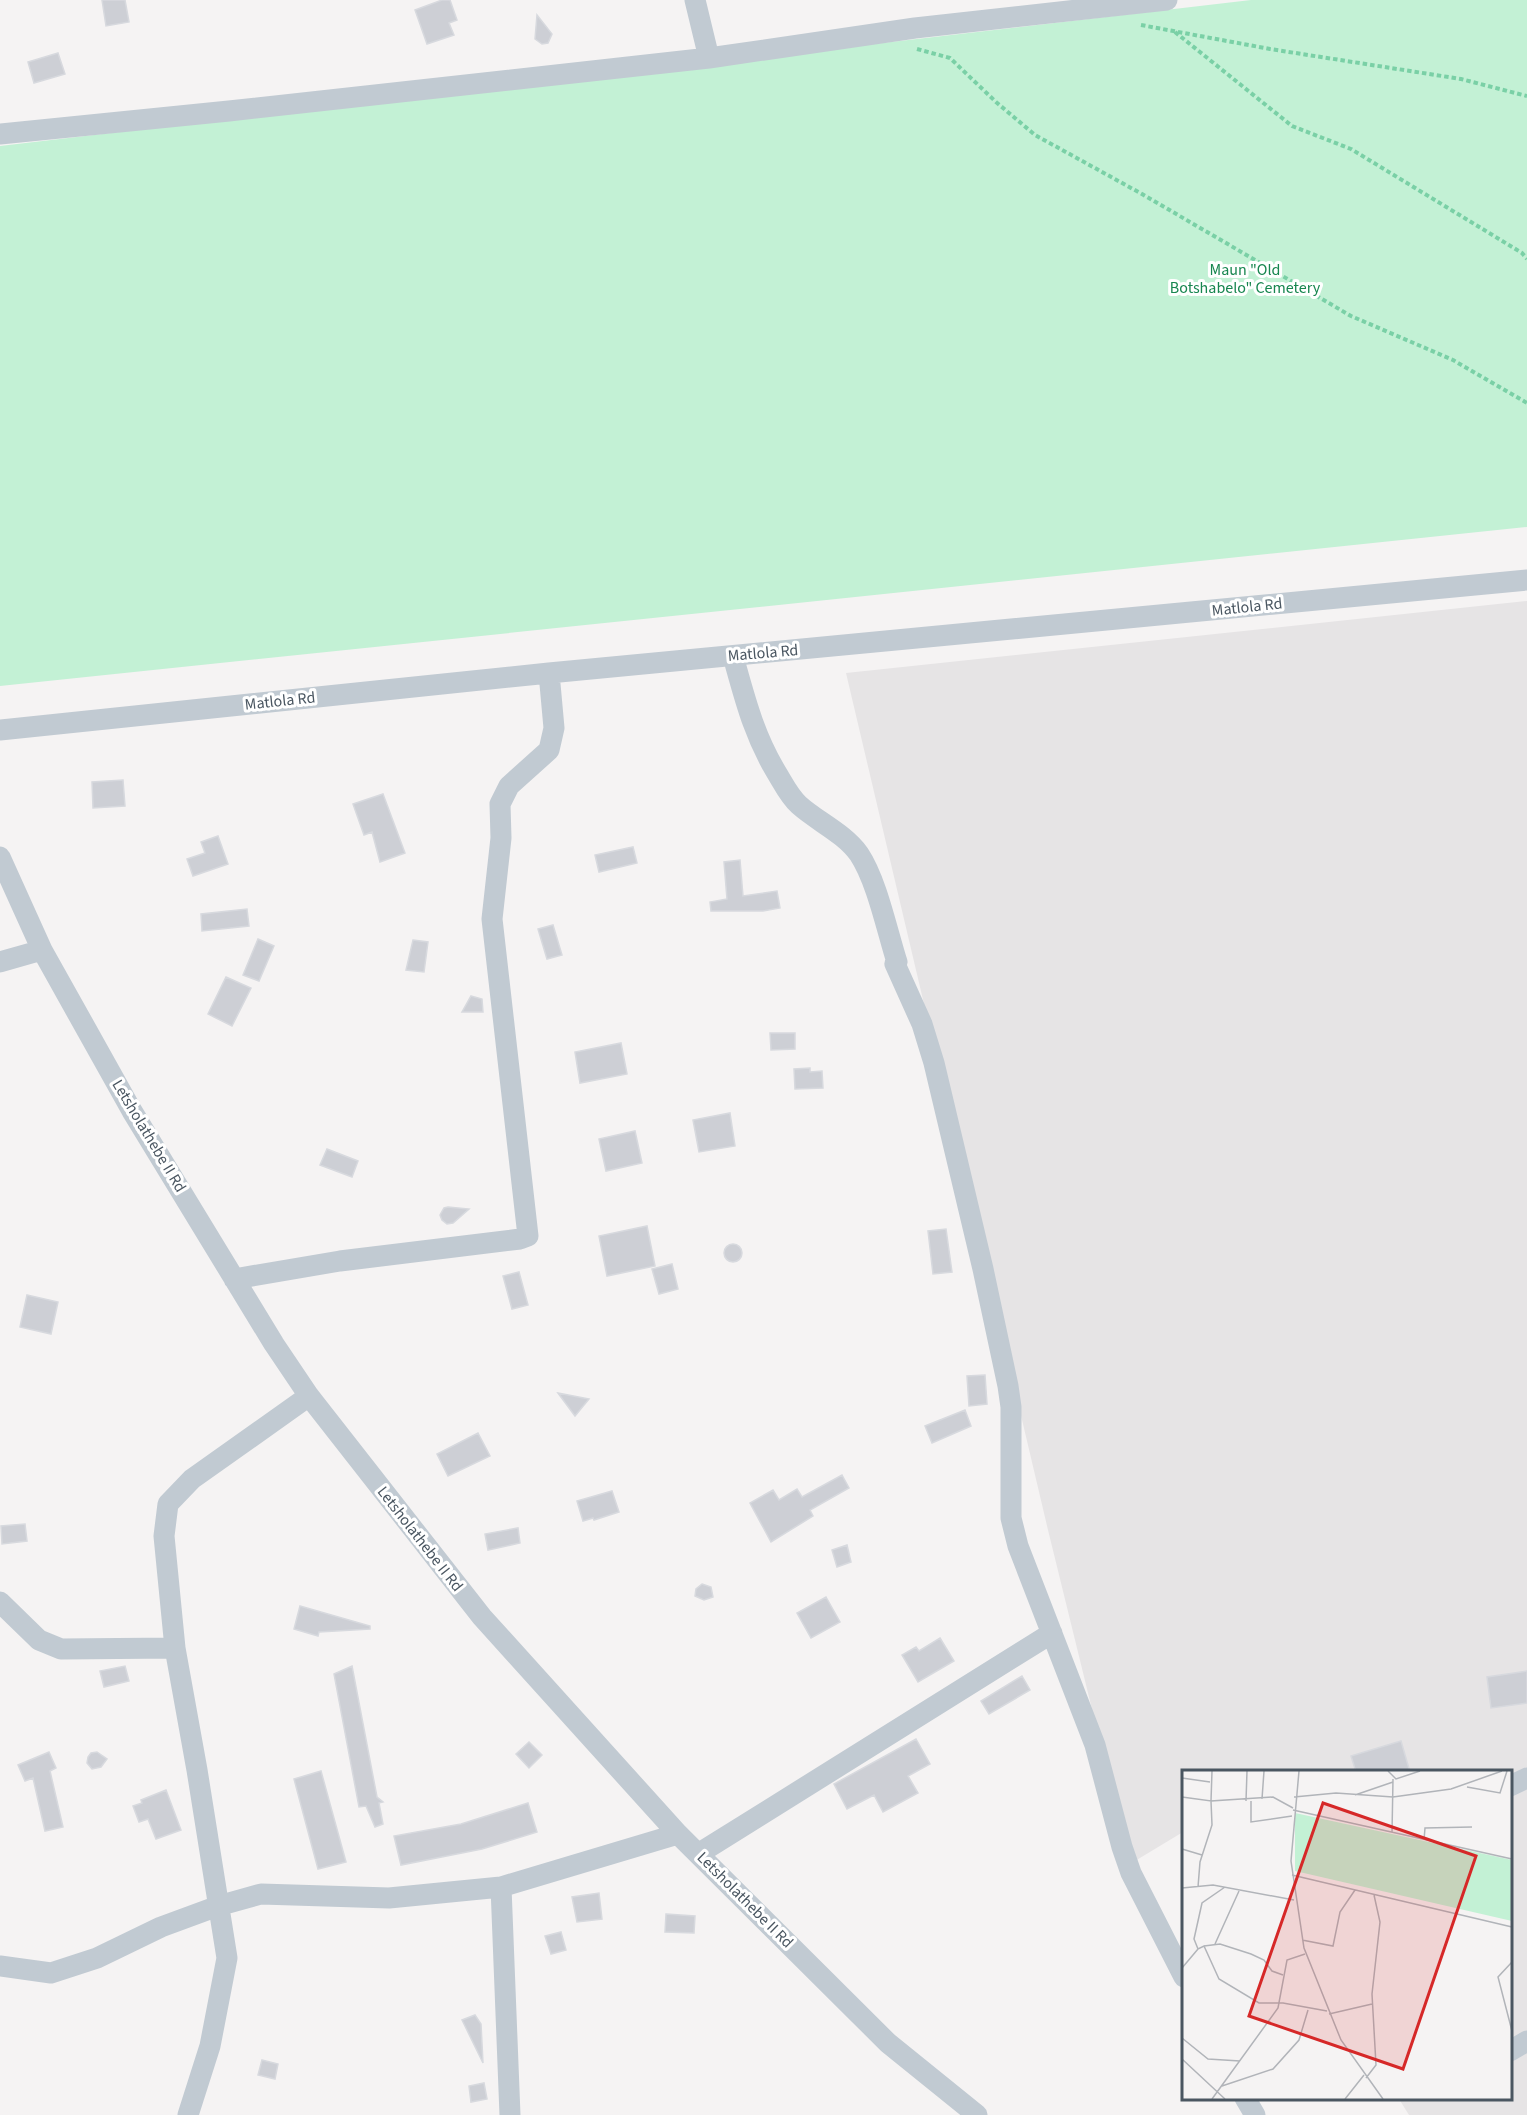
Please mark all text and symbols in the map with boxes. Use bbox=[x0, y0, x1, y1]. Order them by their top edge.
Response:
park label: Maun "Old Botshabelo" Cemetery bbox=[1170, 259, 1321, 299]
street label: Matlola Rd bbox=[1211, 592, 1283, 622]
street label: Matlola Rd bbox=[727, 639, 799, 667]
street label: Matlola Rd bbox=[244, 686, 316, 716]
street label: Letsholathebe II Rd bbox=[107, 1075, 191, 1197]
street label: Letsholathebe II Rd bbox=[372, 1482, 468, 1596]
inset map bbox=[1182, 1770, 1512, 2100]
street label: Letsholathebe II Rd bbox=[692, 1847, 798, 1953]

